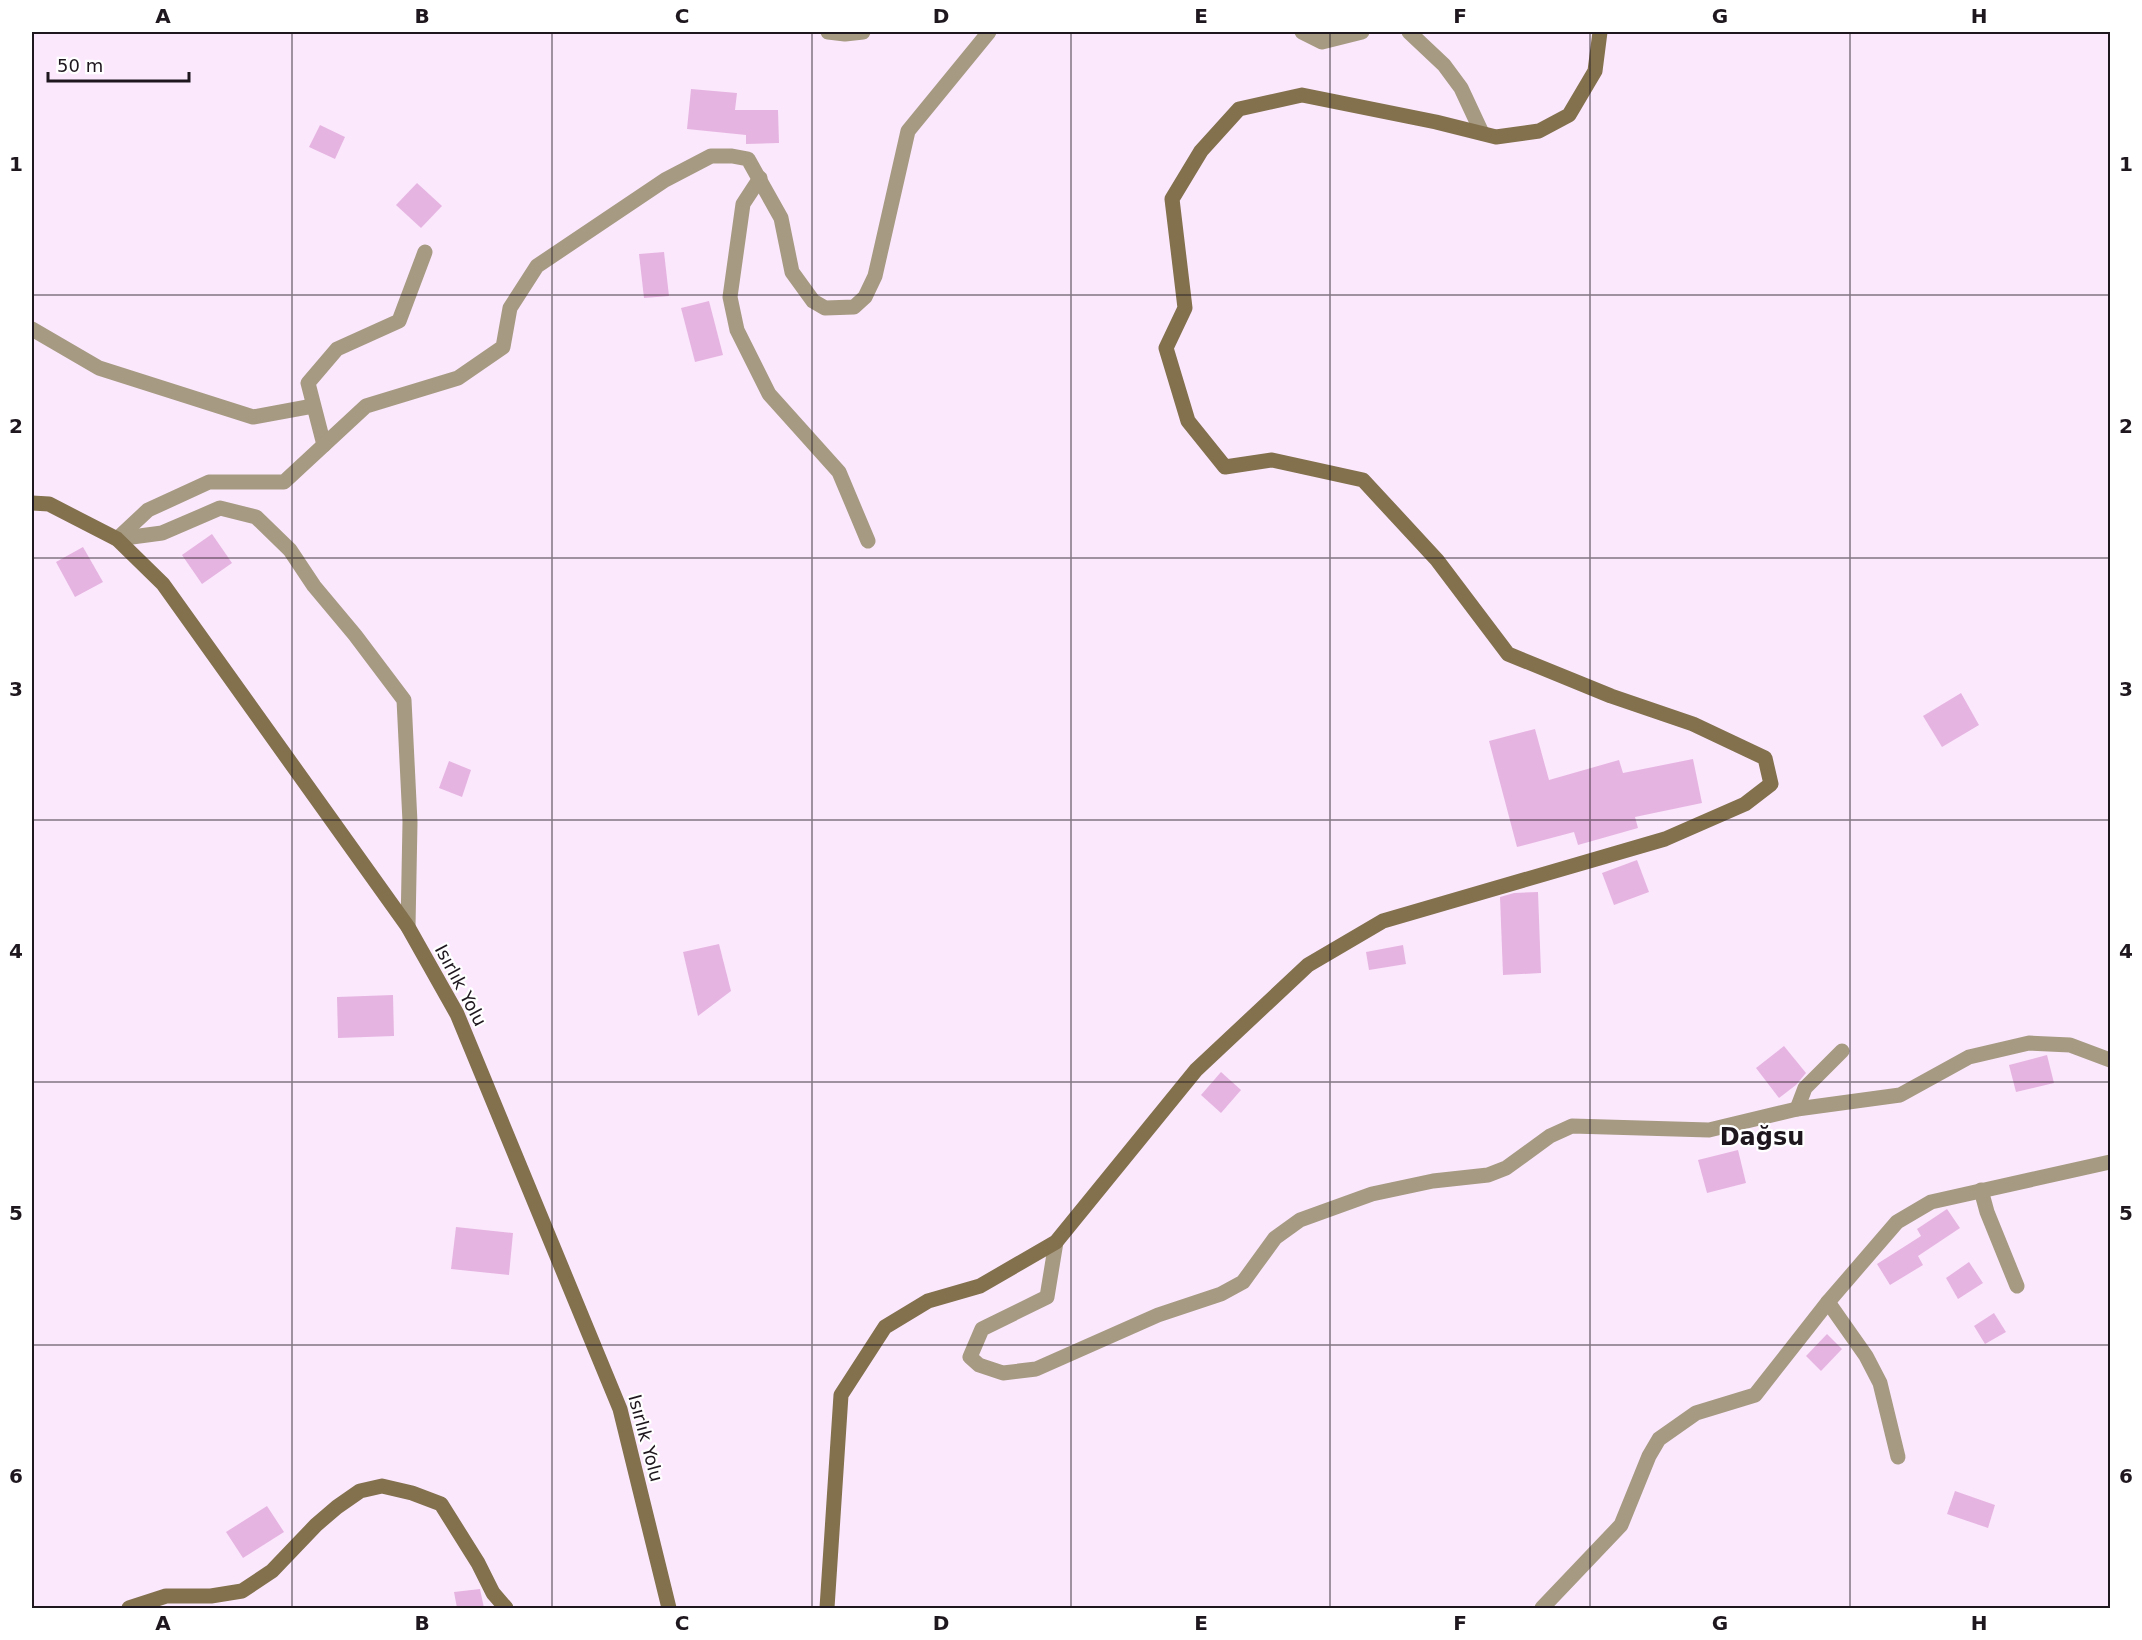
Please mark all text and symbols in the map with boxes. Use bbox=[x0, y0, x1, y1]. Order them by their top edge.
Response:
text: A bbox=[155, 4, 171, 28]
text: B bbox=[414, 4, 430, 28]
text: C bbox=[675, 4, 689, 28]
text: D bbox=[933, 4, 949, 28]
text: E bbox=[1194, 4, 1208, 28]
text: F bbox=[1453, 4, 1467, 28]
text: G bbox=[1712, 4, 1728, 28]
text: H bbox=[1971, 4, 1987, 28]
scale bar bbox=[48, 45, 189, 83]
text: 50 m bbox=[57, 55, 103, 76]
text: 1 bbox=[9, 152, 23, 176]
text: 1 bbox=[2119, 152, 2133, 176]
text: 2 bbox=[9, 414, 23, 438]
text: 2 bbox=[2119, 414, 2133, 438]
text: 3 bbox=[9, 677, 23, 701]
text: 3 bbox=[2119, 677, 2133, 701]
text: 4 bbox=[9, 939, 23, 963]
text: 4 bbox=[2119, 939, 2133, 963]
street label: Isırlık Yolu bbox=[431, 941, 491, 1029]
district label: Dağsu bbox=[1720, 1123, 1804, 1151]
text: 5 bbox=[9, 1201, 23, 1225]
text: 5 bbox=[2119, 1201, 2133, 1225]
street label: Isırlık Yolu bbox=[624, 1392, 668, 1484]
text: 6 bbox=[9, 1464, 23, 1488]
text: 6 bbox=[2119, 1464, 2133, 1488]
text: A bbox=[155, 1611, 171, 1635]
text: B bbox=[414, 1611, 430, 1635]
text: C bbox=[675, 1611, 689, 1635]
text: D bbox=[933, 1611, 949, 1635]
text: E bbox=[1194, 1611, 1208, 1635]
text: F bbox=[1453, 1611, 1467, 1635]
text: G bbox=[1712, 1611, 1728, 1635]
text: H bbox=[1971, 1611, 1987, 1635]

